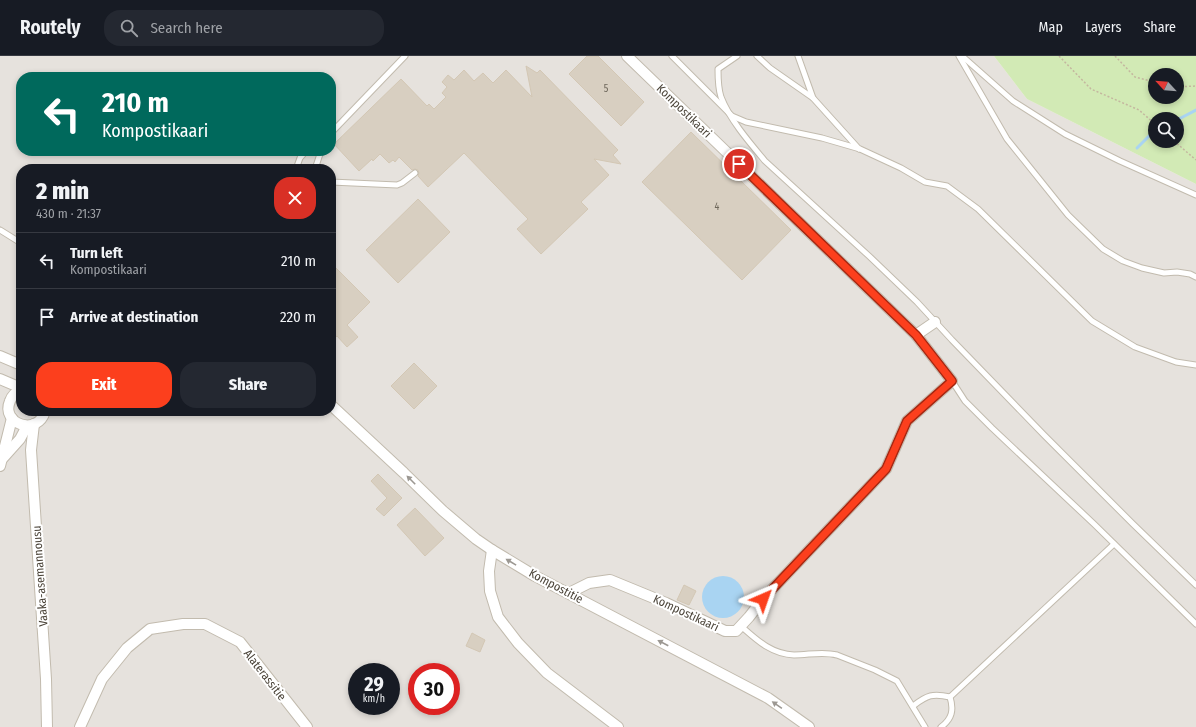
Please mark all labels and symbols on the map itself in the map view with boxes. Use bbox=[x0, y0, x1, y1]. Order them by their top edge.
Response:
north arrow bbox=[1148, 68, 1184, 104]
street label: Kompostikaari bbox=[654, 81, 714, 141]
house number: 5 bbox=[604, 83, 609, 95]
pin bbox=[722, 147, 756, 181]
house number: 4 bbox=[715, 201, 720, 213]
one-way arrow bbox=[406, 475, 416, 485]
street label: Vaaka-asemannousu bbox=[29, 525, 51, 627]
one-way arrow bbox=[506, 558, 516, 566]
street label: Kompostitie bbox=[527, 566, 586, 606]
position arrow bbox=[742, 578, 784, 620]
street label: Kompostikaari bbox=[651, 592, 721, 634]
one-way arrow bbox=[657, 640, 669, 646]
street label: Alaterassitie bbox=[241, 647, 289, 703]
speed limit sign: 30 bbox=[408, 663, 460, 715]
one-way arrow bbox=[772, 701, 783, 709]

